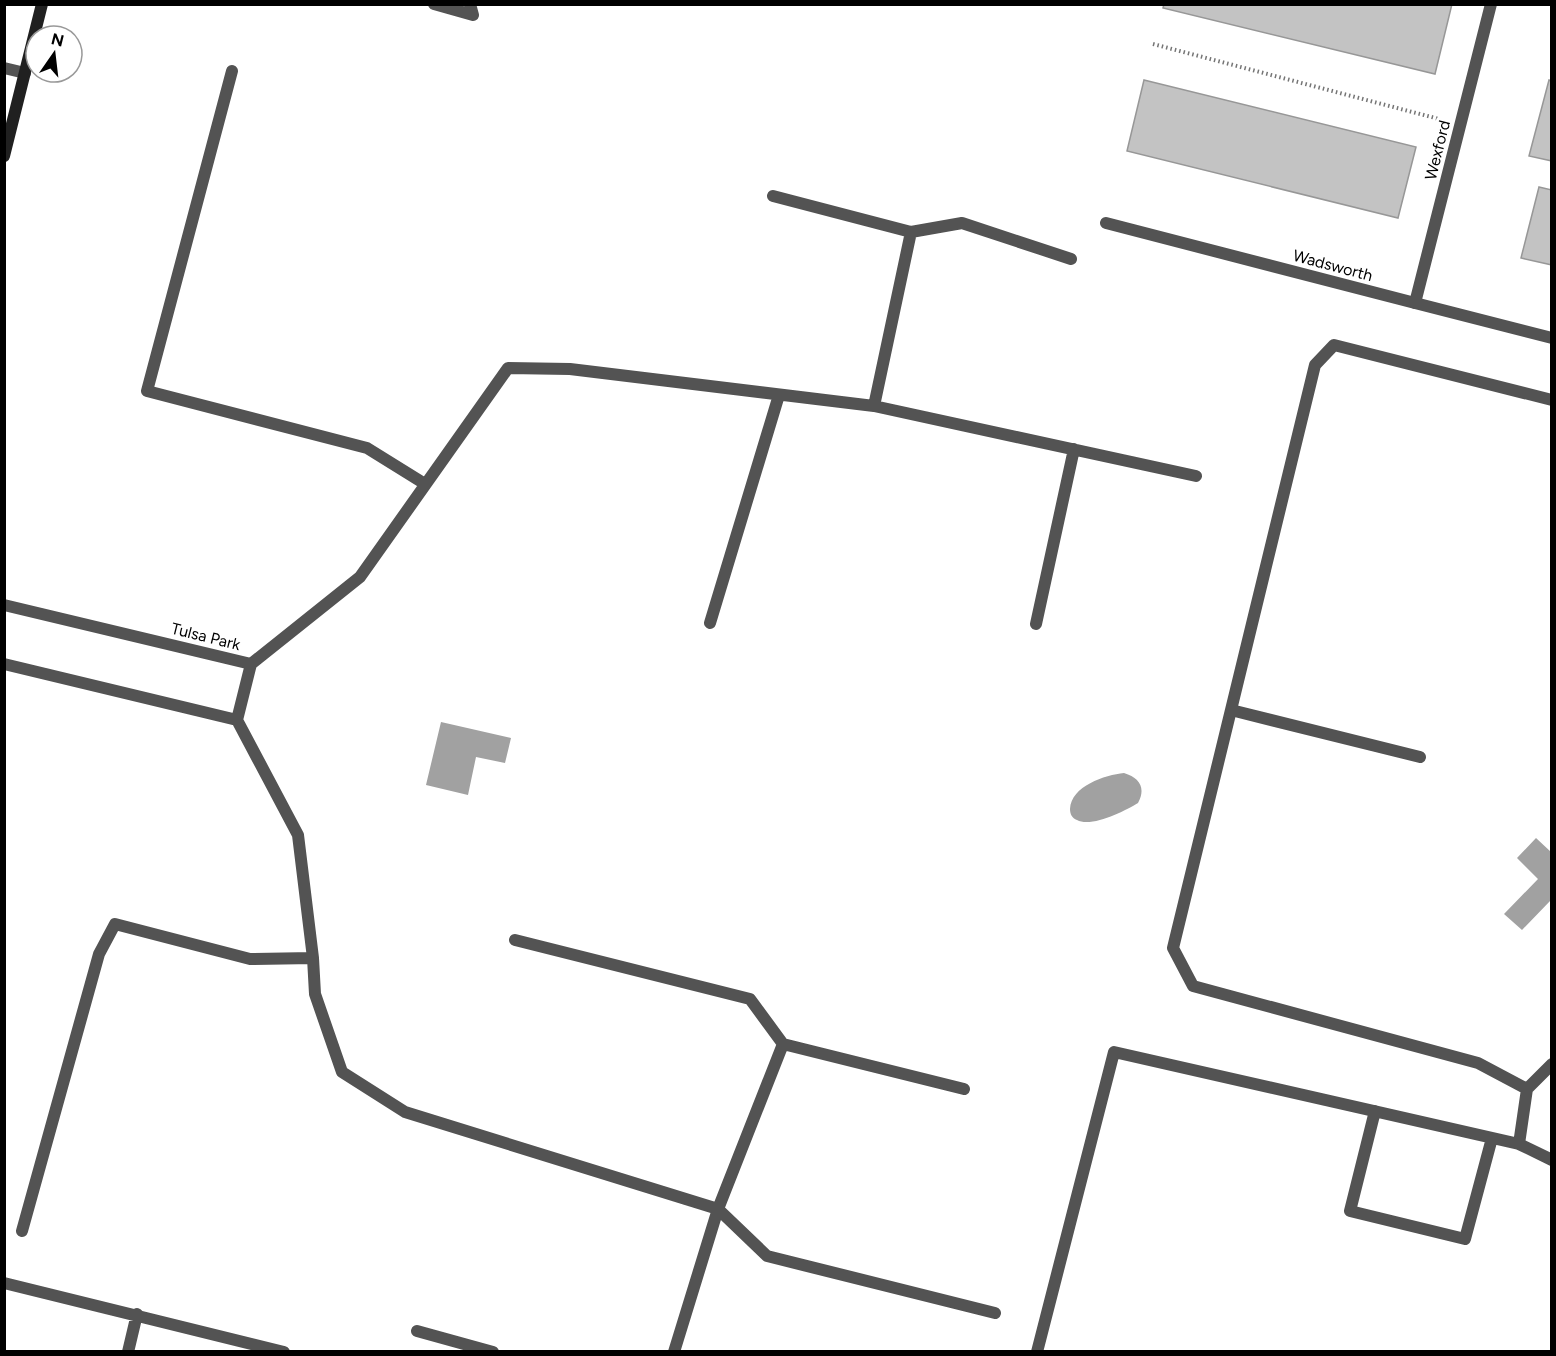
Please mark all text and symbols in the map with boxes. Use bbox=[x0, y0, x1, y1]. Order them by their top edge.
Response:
north arrow bbox=[24, 24, 84, 84]
text: N bbox=[49, 29, 66, 51]
street label: Wexford bbox=[1421, 118, 1454, 182]
street label: Wadsworth bbox=[1291, 246, 1375, 285]
street label: Tulsa Park bbox=[169, 619, 243, 654]

